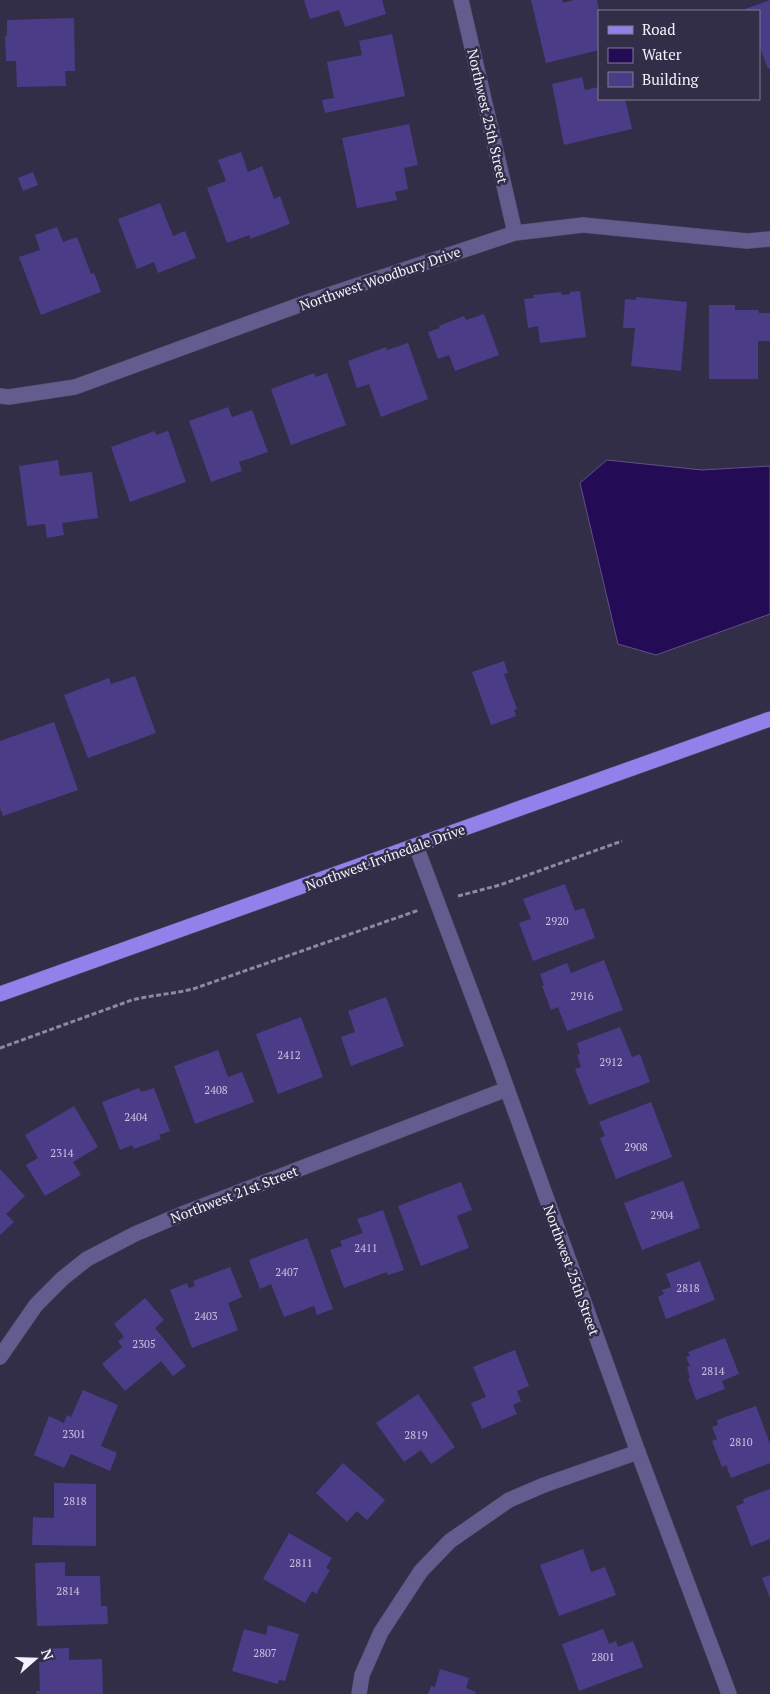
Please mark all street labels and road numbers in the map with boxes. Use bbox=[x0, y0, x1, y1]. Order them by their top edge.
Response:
street label: Northwest 25th Street bbox=[463, 47, 513, 186]
street label: Northwest Woodbury Drive bbox=[297, 241, 463, 315]
street label: Northwest Irvinedale Drive bbox=[303, 819, 467, 895]
street label: Northwest 21st Street bbox=[167, 1161, 301, 1227]
street label: Northwest 25th Street bbox=[540, 1202, 605, 1339]

